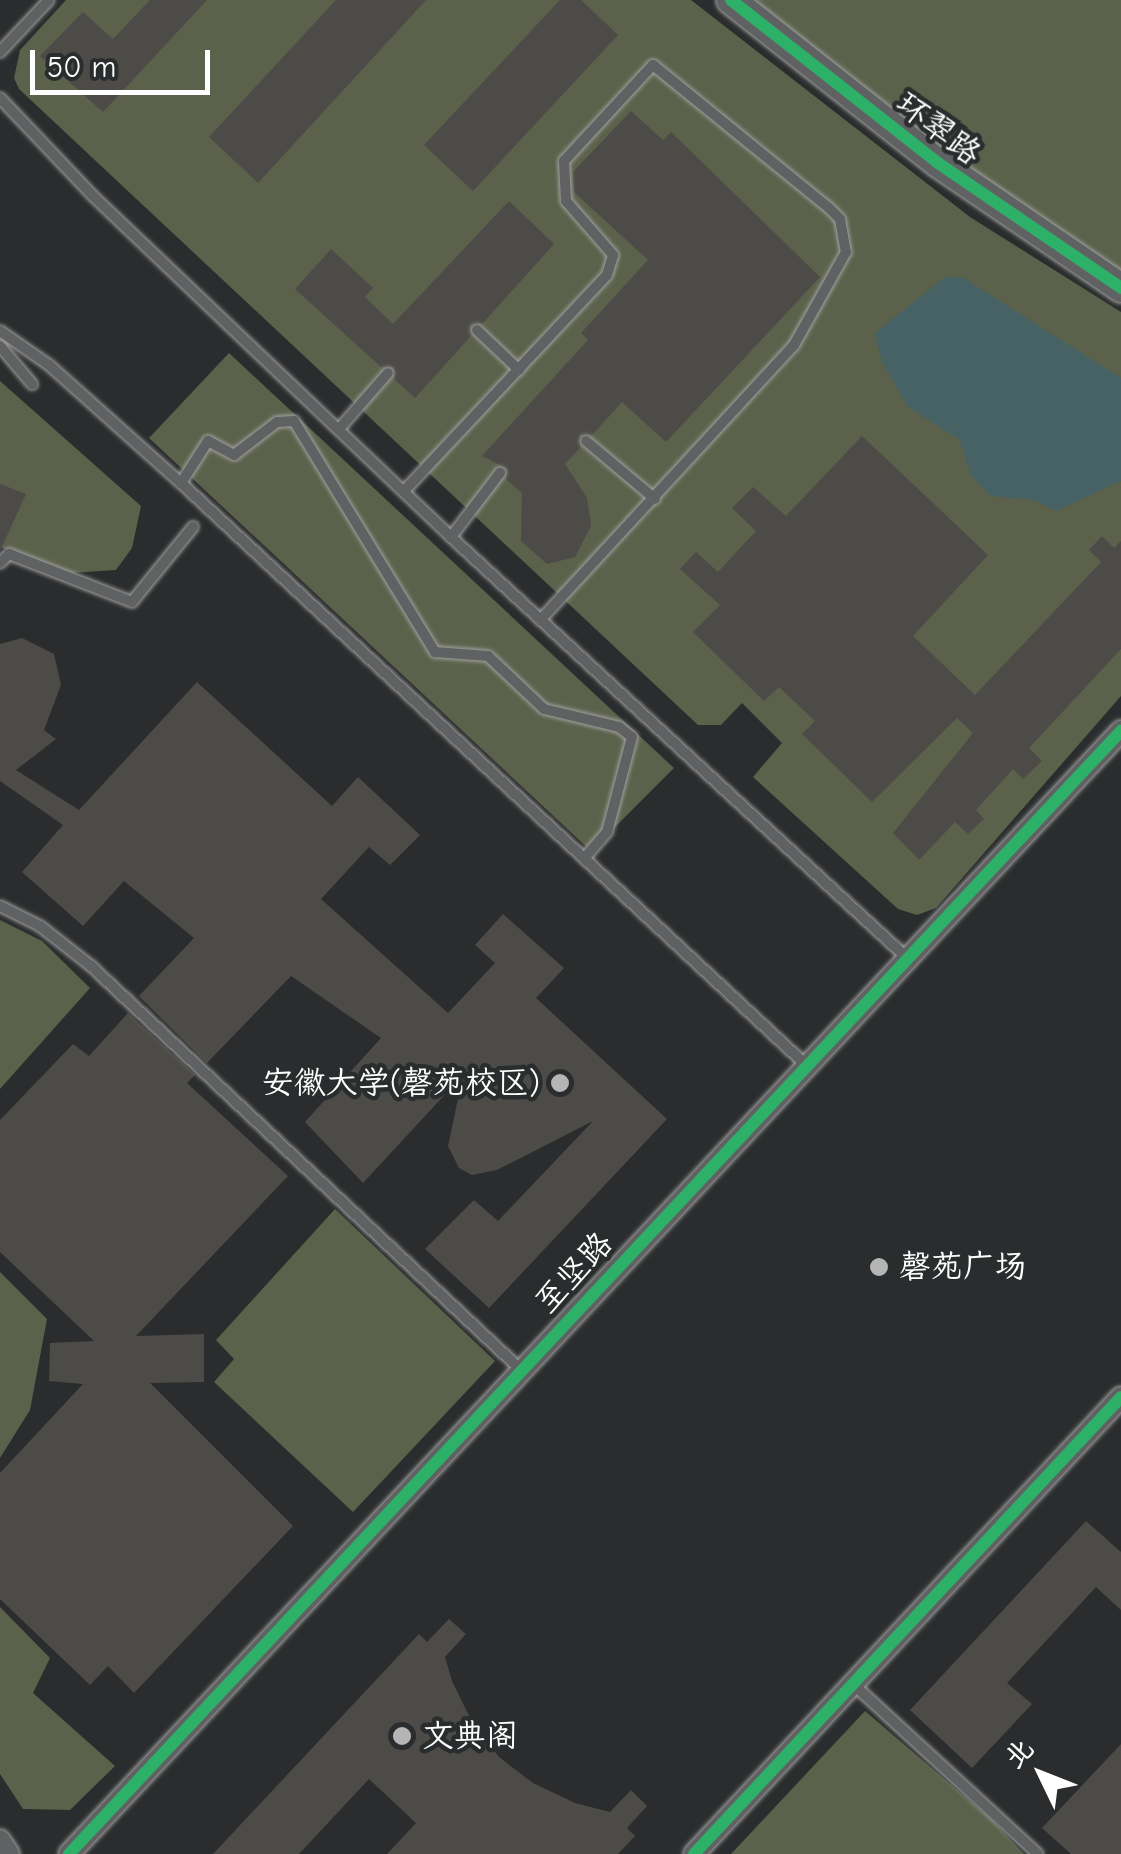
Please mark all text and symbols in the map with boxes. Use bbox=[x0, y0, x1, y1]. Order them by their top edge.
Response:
scale bar bbox=[35, 30, 215, 92]
text: 50 m bbox=[47, 50, 116, 85]
street label: 环翠路 bbox=[888, 85, 988, 173]
place label: 安徽大学(磬苑校区) bbox=[262, 1064, 540, 1102]
marker: 安徽大学(磬苑校区) bbox=[549, 1072, 571, 1094]
street label: 至坚路 bbox=[527, 1225, 621, 1321]
place label: 磬苑广场 bbox=[899, 1248, 1027, 1286]
marker: 磬苑广场 bbox=[868, 1256, 890, 1278]
place label: 文典阁 bbox=[422, 1717, 518, 1755]
north arrow bbox=[991, 1724, 1091, 1824]
marker: 文典阁 bbox=[391, 1725, 413, 1747]
text: 北 bbox=[998, 1732, 1040, 1775]

